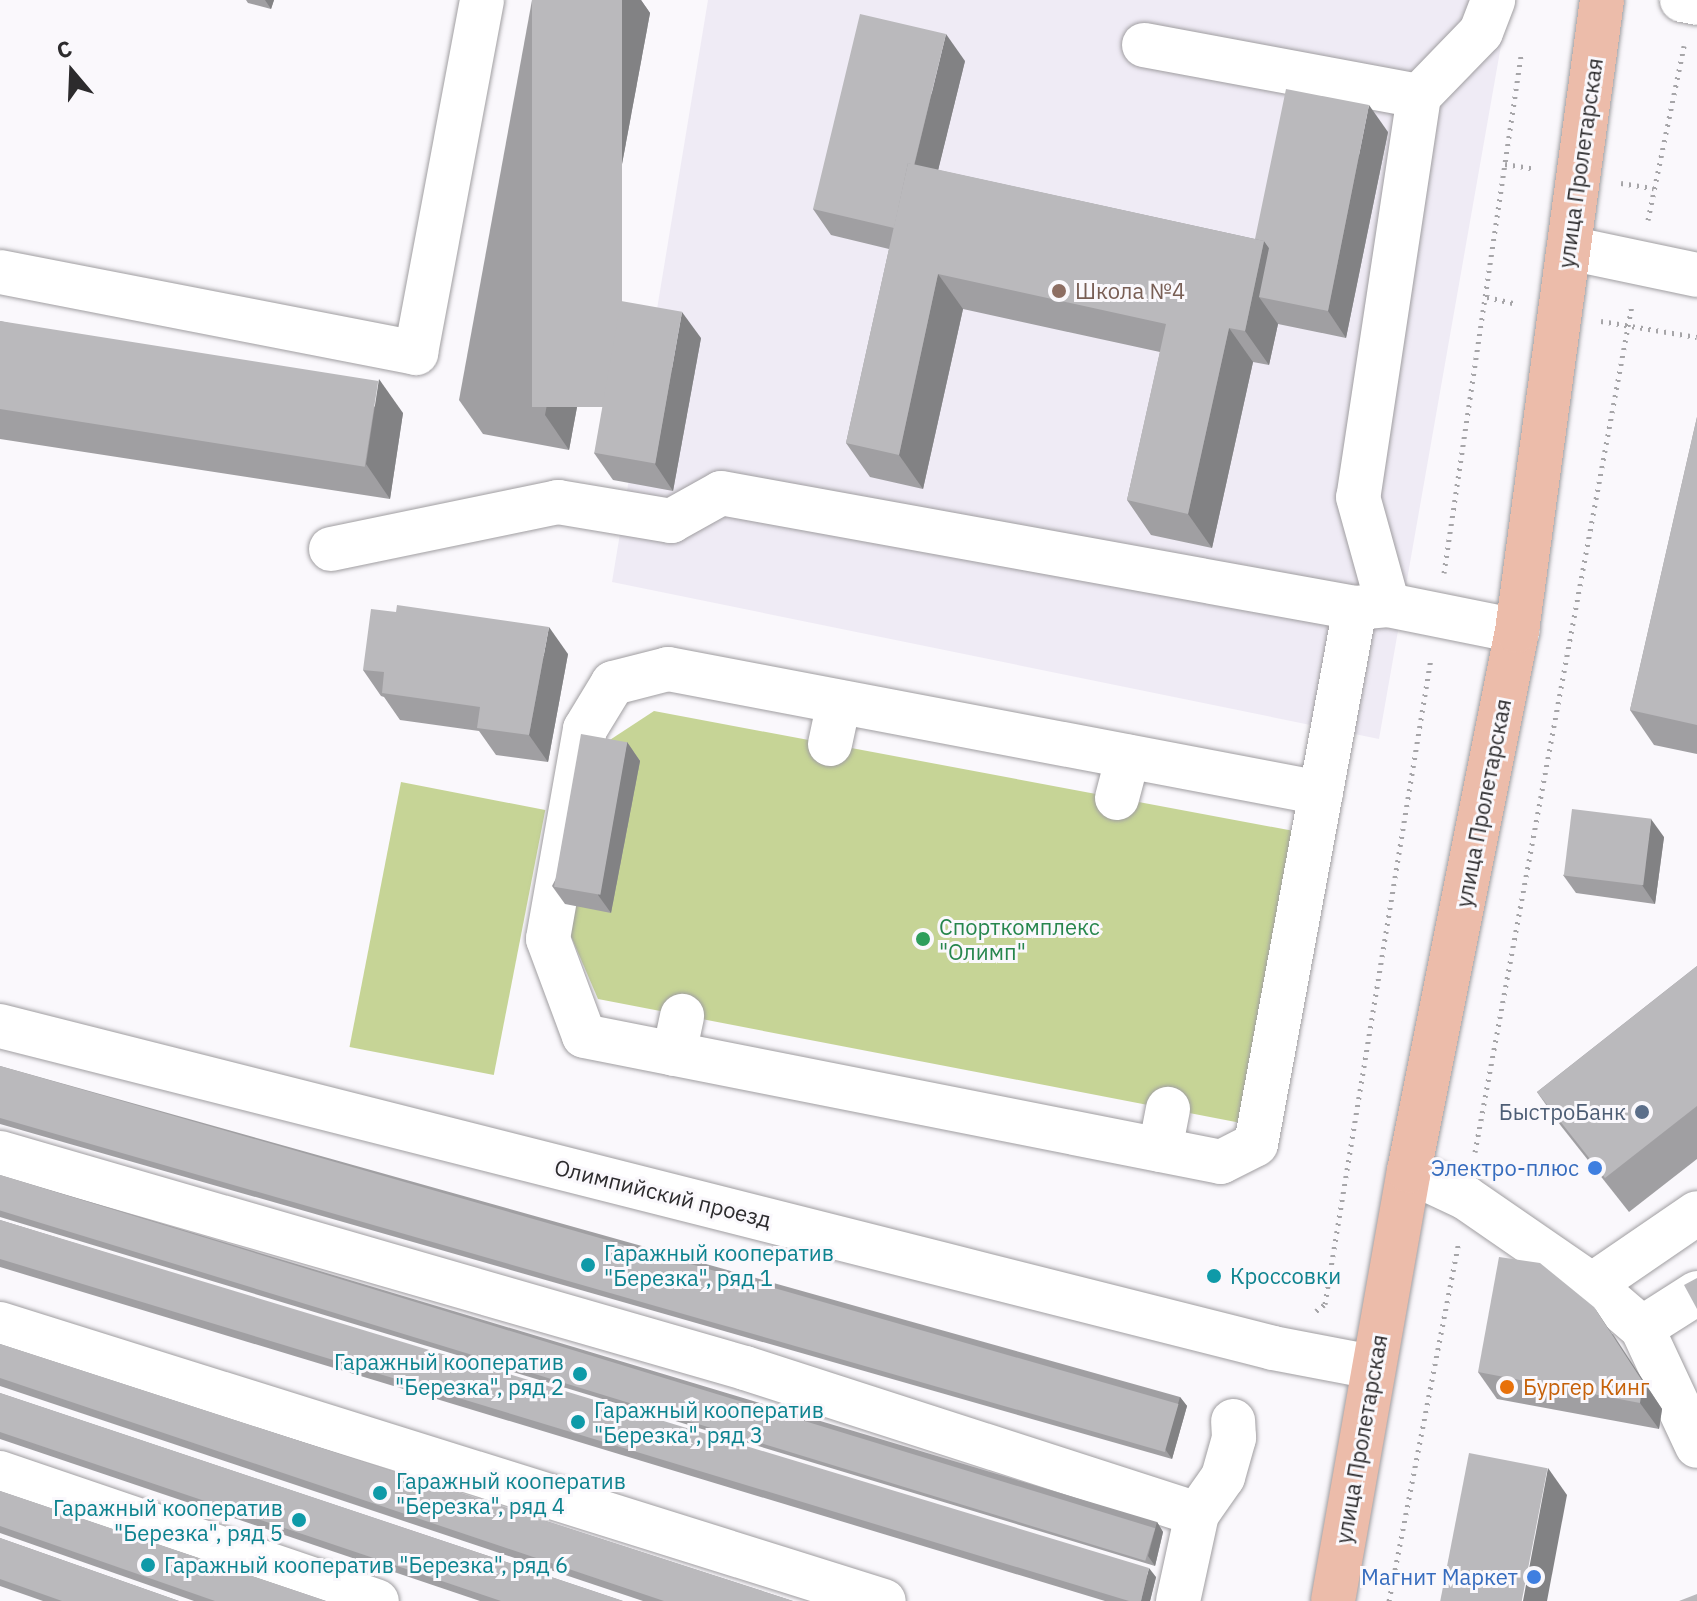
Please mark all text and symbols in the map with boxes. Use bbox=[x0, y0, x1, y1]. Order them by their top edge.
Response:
north arrow bbox=[32, 32, 112, 112]
text: С bbox=[53, 33, 76, 65]
street label: улица Пролетарская bbox=[1552, 56, 1608, 270]
place label: Школа №4 bbox=[1075, 278, 1185, 304]
marker: Школа №4 bbox=[1050, 282, 1068, 300]
street label: улица Пролетарская bbox=[1450, 697, 1516, 909]
place label: Спорткомплекс "Олимп" bbox=[939, 913, 1100, 964]
marker: Спорткомплекс "Олимп" bbox=[914, 930, 932, 948]
place label: БыстроБанк bbox=[1499, 1099, 1626, 1125]
marker: БыстроБанк bbox=[1633, 1103, 1651, 1121]
street label: Олимпийский проезд bbox=[552, 1153, 774, 1233]
place label: Электро-плюс bbox=[1431, 1155, 1579, 1181]
marker: Электро-плюс bbox=[1586, 1159, 1604, 1177]
place label: Гаражный кооператив "Березка", ряд 1 bbox=[604, 1239, 834, 1290]
marker: Гаражный кооператив "Березка", ряд 1 bbox=[579, 1256, 597, 1274]
place label: Кроссовки bbox=[1230, 1263, 1341, 1289]
marker: Кроссовки bbox=[1205, 1267, 1223, 1285]
street label: улица Пролетарская bbox=[1330, 1332, 1392, 1546]
place label: Гаражный кооператив "Березка", ряд 2 bbox=[334, 1348, 564, 1400]
marker: Гаражный кооператив "Березка", ряд 2 bbox=[571, 1365, 589, 1383]
place label: Бургер Кинг bbox=[1523, 1374, 1649, 1400]
marker: Бургер Кинг bbox=[1498, 1378, 1516, 1396]
place label: Гаражный кооператив "Березка", ряд 3 bbox=[594, 1396, 824, 1448]
marker: Гаражный кооператив "Березка", ряд 3 bbox=[569, 1413, 587, 1431]
place label: Гаражный кооператив "Березка", ряд 4 bbox=[396, 1467, 626, 1518]
marker: Гаражный кооператив "Березка", ряд 4 bbox=[371, 1484, 389, 1502]
place label: Гаражный кооператив "Березка", ряд 5 bbox=[53, 1494, 283, 1546]
marker: Гаражный кооператив "Березка", ряд 5 bbox=[290, 1511, 308, 1529]
place label: Гаражный кооператив "Березка", ряд 6 bbox=[164, 1552, 568, 1578]
marker: Гаражный кооператив "Березка", ряд 6 bbox=[139, 1556, 157, 1574]
place label: Магнит Маркет bbox=[1361, 1564, 1518, 1590]
marker: Магнит Маркет bbox=[1525, 1568, 1543, 1586]

